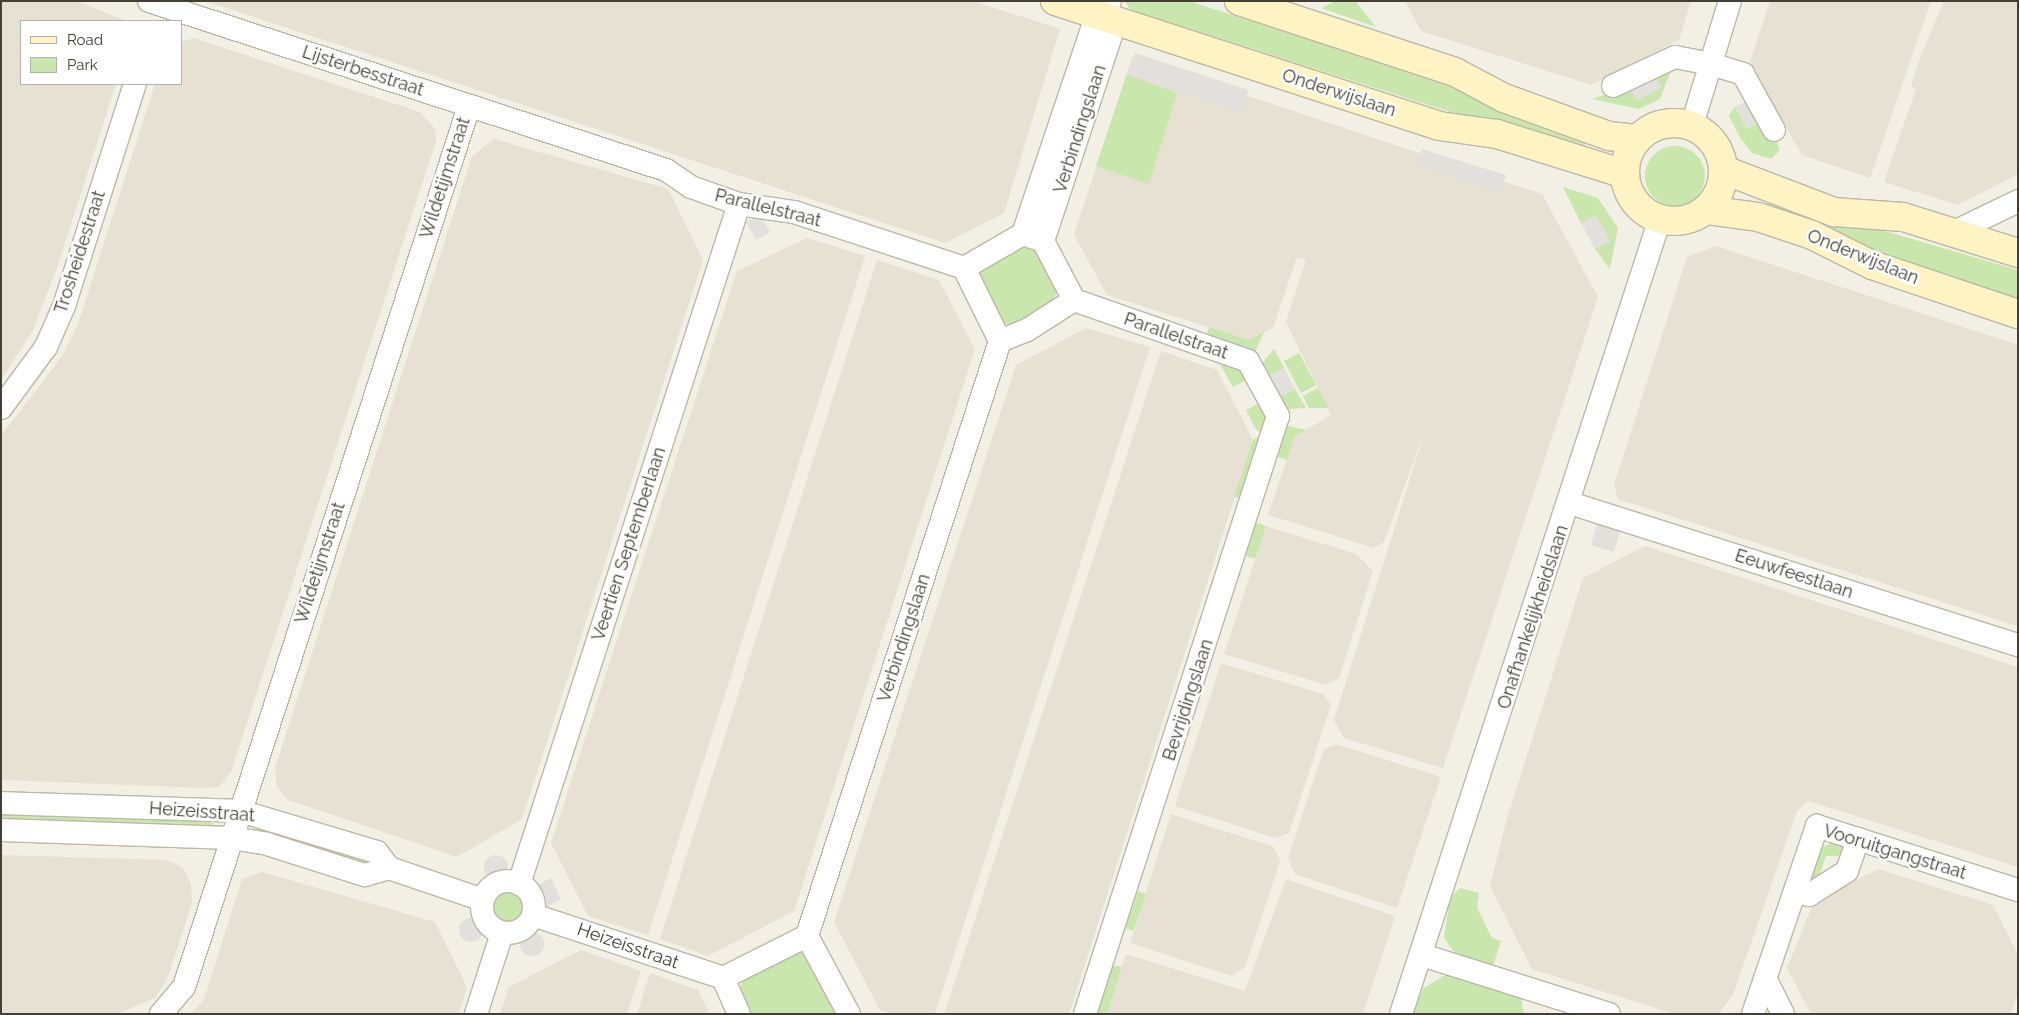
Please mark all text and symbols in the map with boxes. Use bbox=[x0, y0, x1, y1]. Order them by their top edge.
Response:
legend bbox=[20, 20, 182, 85]
text: Road bbox=[67, 31, 103, 49]
street label: Lijsterbesstraat bbox=[299, 41, 427, 101]
text: Park bbox=[67, 56, 98, 74]
street label: Verbindingslaan bbox=[1049, 62, 1111, 196]
street label: Onderwijslaan bbox=[1279, 64, 1399, 122]
street label: Wildetijmstraat bbox=[415, 115, 475, 241]
street label: Parallelstraat bbox=[713, 184, 823, 232]
street label: Trosheidestraat bbox=[50, 188, 110, 316]
street label: Onderwijslaan bbox=[1804, 225, 1922, 289]
street label: Parallelstraat bbox=[1121, 308, 1231, 364]
street label: Veertien Septemberlaan bbox=[587, 444, 671, 644]
street label: Wildetijmstraat bbox=[290, 500, 350, 626]
street label: Onafhankelijkheidslaan bbox=[1493, 522, 1573, 712]
street label: Eeuwfeestlaan bbox=[1732, 545, 1856, 603]
street label: Verbindingslaan bbox=[873, 571, 935, 705]
street label: Bevrijdingslaan bbox=[1158, 636, 1218, 764]
street label: Heizeisstraat bbox=[148, 798, 256, 826]
street label: Vooruitgangstraat bbox=[1821, 820, 1969, 884]
street label: Heizeisstraat bbox=[574, 919, 682, 973]

